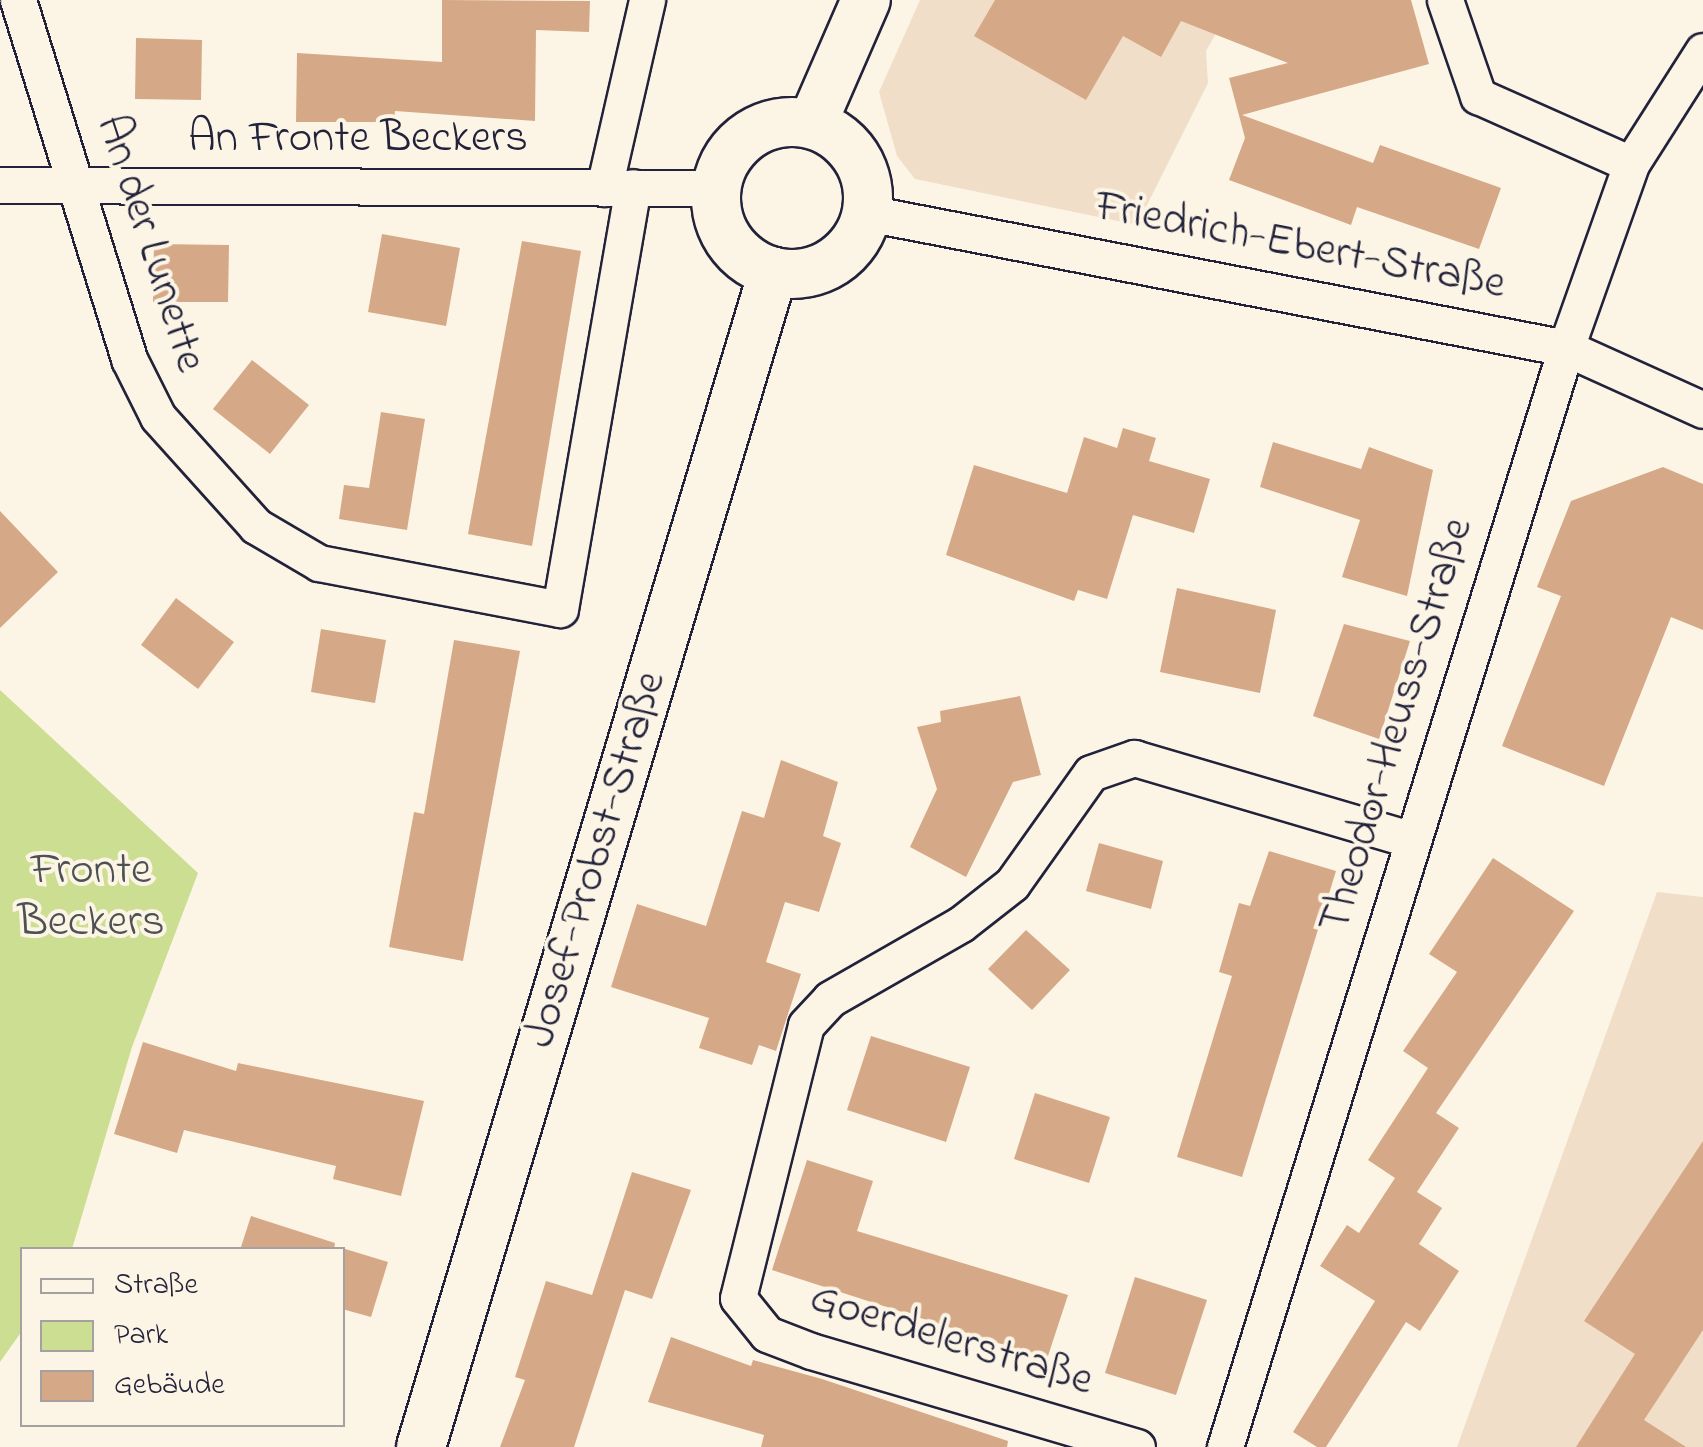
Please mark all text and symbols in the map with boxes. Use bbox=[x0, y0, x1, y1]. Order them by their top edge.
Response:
street label: An der Lunette bbox=[82, 109, 216, 379]
street label: An Fronte Beckers bbox=[188, 113, 528, 167]
street label: Friedrich-Ebert-Straße bbox=[1090, 181, 1510, 313]
street label: Theodor-Heuss-Straße bbox=[1309, 512, 1487, 940]
street label: Josef-Probst-Straße bbox=[514, 666, 680, 1054]
park label: Fronte Beckers bbox=[17, 845, 165, 951]
legend bbox=[20, 1247, 345, 1427]
text: Straße bbox=[114, 1264, 198, 1308]
street label: Goerdelerstraße bbox=[803, 1272, 1099, 1410]
text: Park bbox=[114, 1314, 168, 1358]
text: Gebäude bbox=[114, 1364, 225, 1408]

